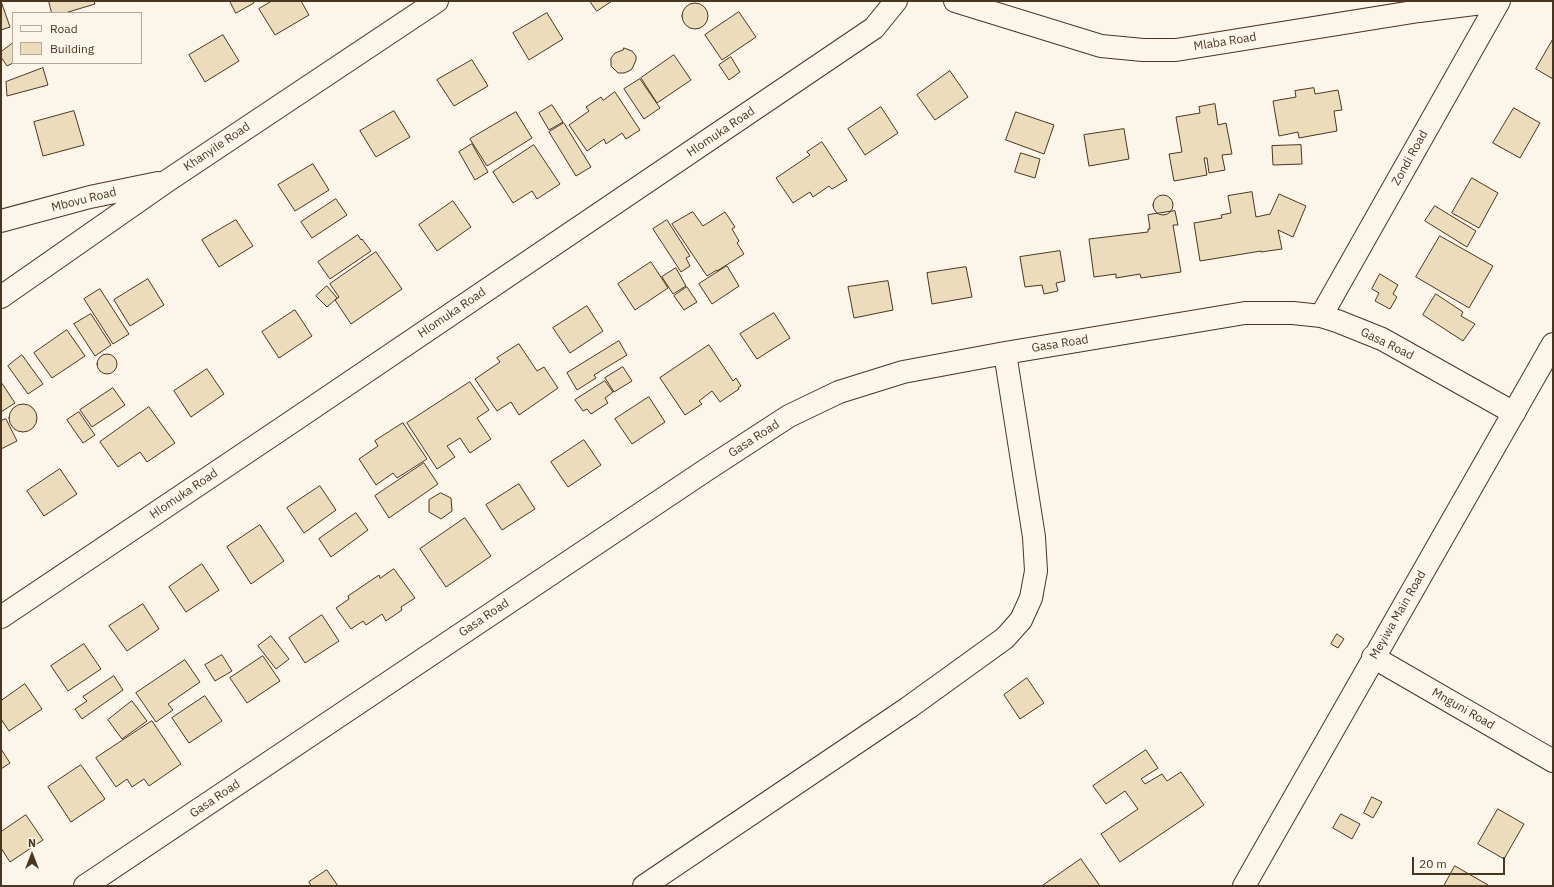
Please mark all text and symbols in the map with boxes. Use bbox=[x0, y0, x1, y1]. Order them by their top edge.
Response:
legend bbox=[12, 12, 142, 64]
text: Road bbox=[50, 21, 78, 36]
street label: Mlaba Road bbox=[1193, 30, 1257, 54]
text: Building bbox=[50, 41, 94, 56]
street label: Hlomuka Road bbox=[684, 104, 758, 160]
street label: Khanyile Road bbox=[181, 120, 253, 174]
street label: Zondi Road bbox=[1389, 128, 1431, 188]
street label: Mbovu Road bbox=[50, 185, 118, 215]
street label: Hlomuka Road bbox=[415, 285, 489, 341]
street label: Gasa Road bbox=[1358, 325, 1416, 363]
street label: Gasa Road bbox=[1031, 332, 1089, 356]
street label: Gasa Road bbox=[726, 417, 782, 461]
street label: Hlomuka Road bbox=[147, 466, 221, 522]
street label: Meyiwa Main Road bbox=[1367, 568, 1429, 662]
street label: Gasa Road bbox=[456, 596, 512, 640]
street label: Mnguni Road bbox=[1429, 685, 1497, 733]
street label: Gasa Road bbox=[187, 777, 243, 821]
north arrow bbox=[12, 835, 52, 875]
text: N bbox=[28, 836, 36, 850]
scale bar bbox=[1414, 849, 1507, 875]
text: 20 m bbox=[1419, 856, 1447, 871]

